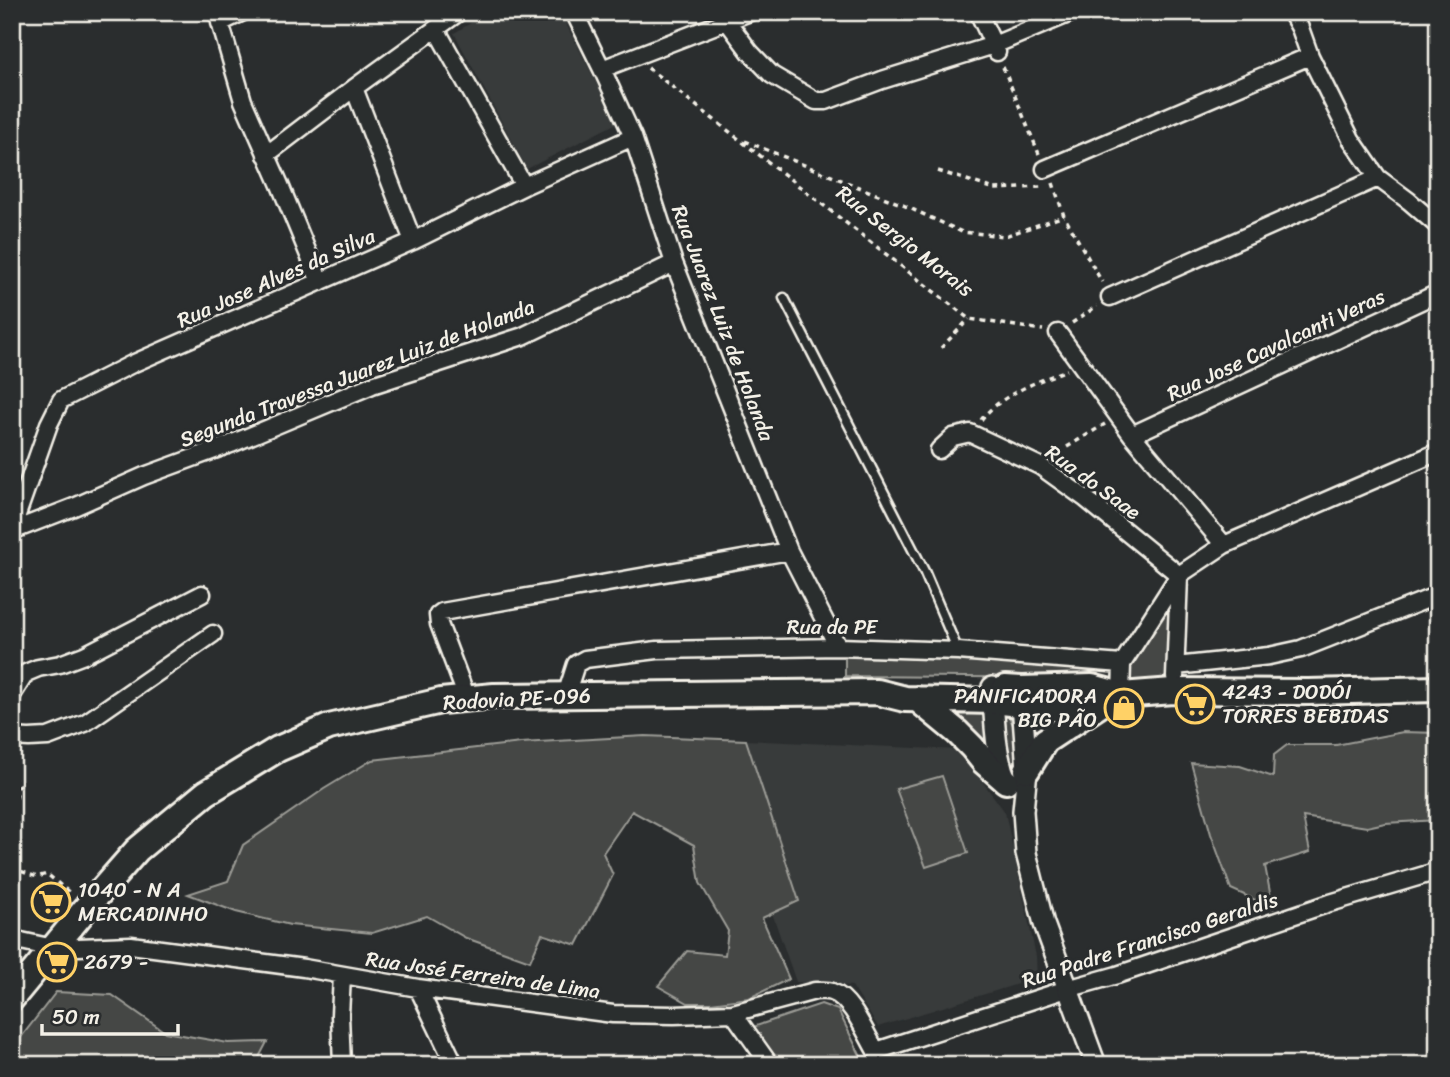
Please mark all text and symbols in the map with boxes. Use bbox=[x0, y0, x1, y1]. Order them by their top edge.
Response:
street label: Rua Sergio Morais bbox=[828, 175, 983, 307]
street label: Rua Juarez Luiz de Holanda bbox=[660, 199, 786, 447]
street label: Rua Jose Alves da Silva bbox=[171, 217, 382, 339]
street label: Rua Jose Cavalcanti Veras bbox=[1160, 277, 1392, 412]
street label: Segunda Travessa Juarez Luiz de Holanda bbox=[174, 287, 541, 458]
street label: Rua do Saae bbox=[1037, 434, 1149, 530]
street label: Rua da PE bbox=[787, 608, 879, 646]
place label: 4243 - DODÓI TORRES BEBIDAS bbox=[1222, 673, 1389, 735]
street label: Rodovia PE-096 bbox=[442, 676, 592, 722]
place label: PANIFICADORA BIG PÃO bbox=[954, 677, 1097, 739]
supermarket icon: 4243 - DODÓI TORRES BEBIDAS bbox=[1174, 683, 1216, 725]
shop icon: PANIFICADORA BIG PÃO bbox=[1103, 687, 1145, 729]
place label: 1040 - N A MERCADINHO bbox=[78, 871, 208, 933]
street label: Rua Padre Francisco Geraldis bbox=[1017, 880, 1284, 999]
supermarket icon: 1040 - N A MERCADINHO bbox=[30, 881, 72, 923]
street label: Rua José Ferreira de Lima bbox=[363, 940, 603, 1010]
supermarket icon: 2679 - bbox=[36, 941, 78, 983]
place label: 2679 - bbox=[84, 943, 148, 981]
scale bar bbox=[42, 993, 178, 1037]
text: 50 m bbox=[52, 998, 100, 1036]

